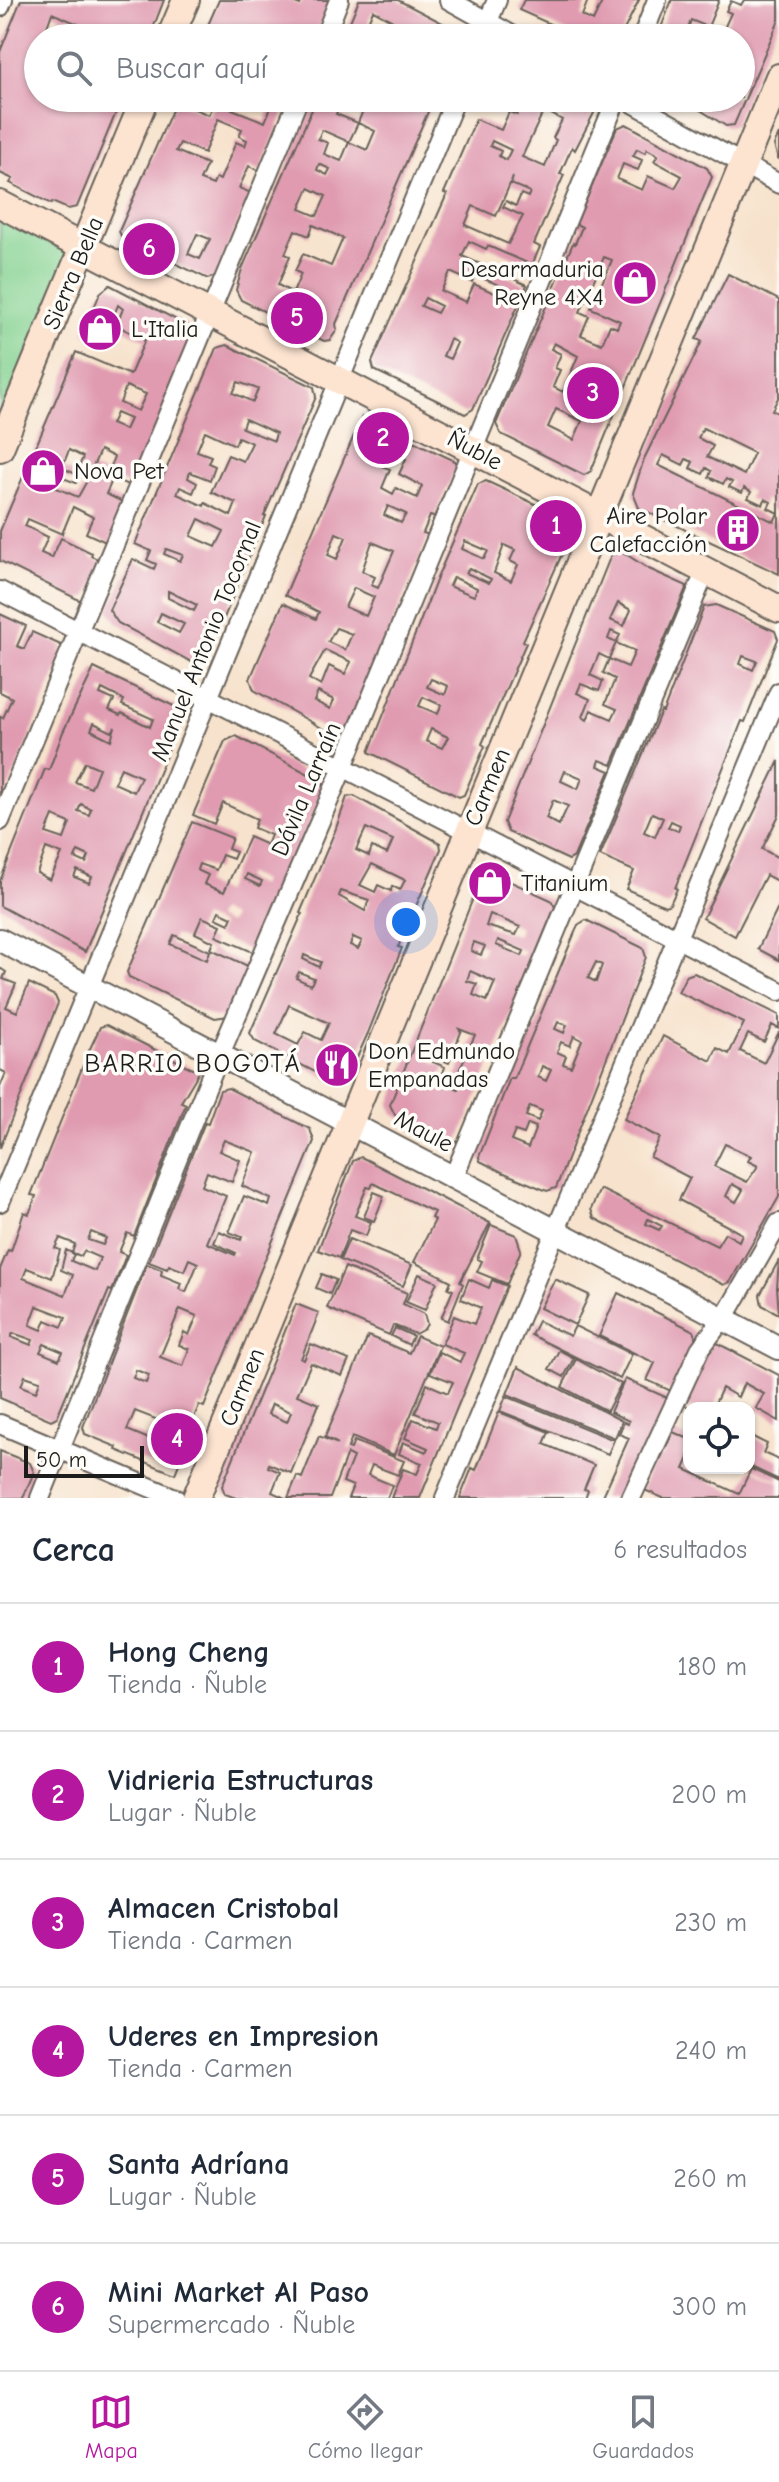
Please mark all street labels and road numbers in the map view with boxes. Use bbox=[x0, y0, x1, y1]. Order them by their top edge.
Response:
street label: Sierra Bella bbox=[37, 213, 109, 333]
street label: Ñuble bbox=[443, 424, 507, 476]
street label: Manuel Antonio Tocornal bbox=[145, 517, 267, 765]
street label: Dávila Larraín bbox=[265, 718, 347, 860]
street label: Carmen bbox=[458, 744, 516, 830]
street label: Maule bbox=[390, 1104, 458, 1158]
street label: Carmen bbox=[214, 1344, 270, 1430]

